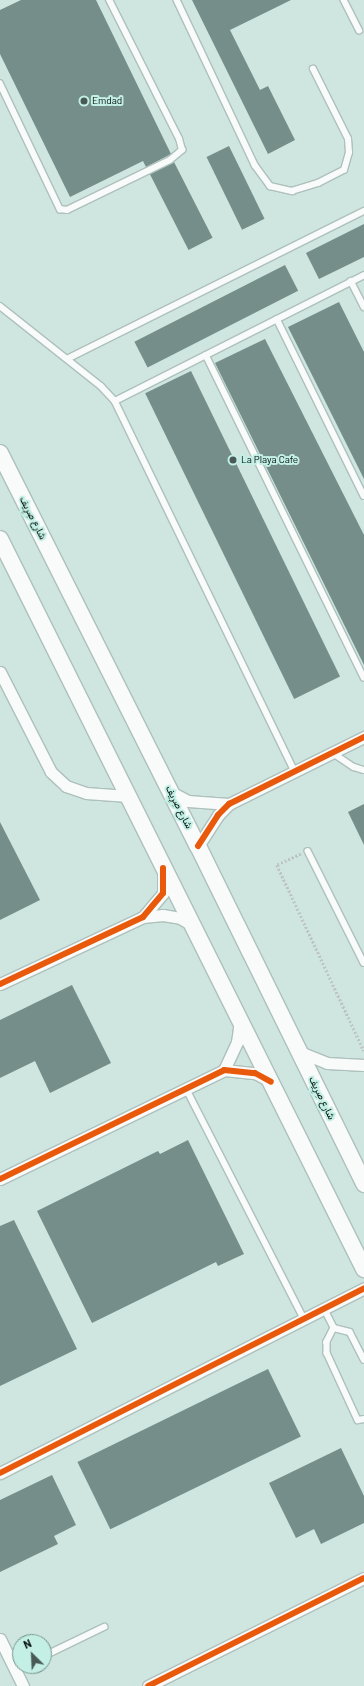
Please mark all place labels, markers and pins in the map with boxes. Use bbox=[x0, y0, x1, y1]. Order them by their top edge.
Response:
place label: Emdad bbox=[92, 95, 122, 107]
marker: Emdad bbox=[79, 96, 89, 106]
place label: La Playa Cafe bbox=[241, 454, 298, 466]
marker: La Playa Cafe bbox=[228, 455, 238, 465]

